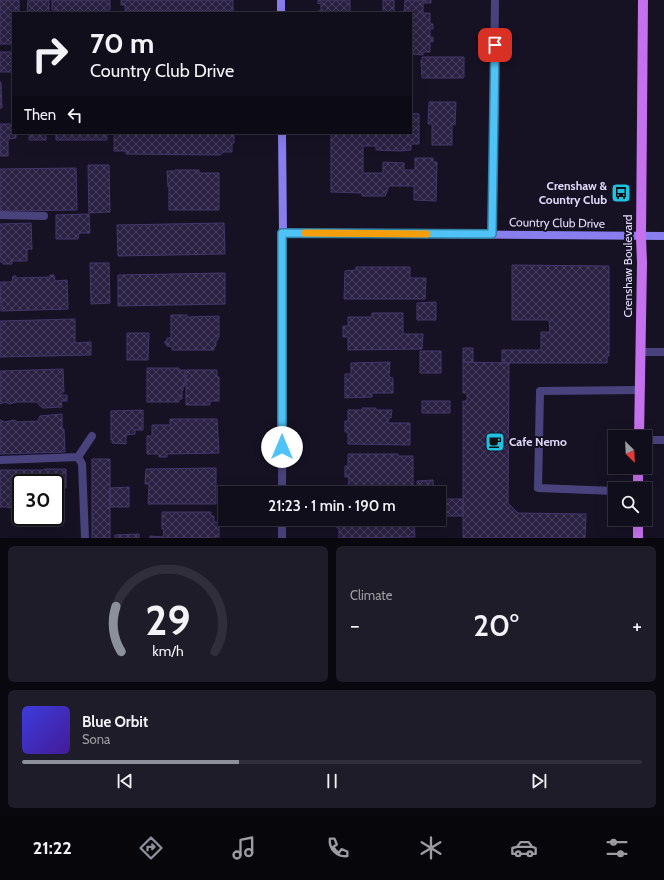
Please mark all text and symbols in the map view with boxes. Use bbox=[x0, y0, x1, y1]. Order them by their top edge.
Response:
text: 70 m bbox=[90, 26, 154, 60]
icon: right bbox=[24, 28, 76, 80]
pin bbox=[478, 28, 512, 62]
icon: arrive bbox=[484, 34, 506, 56]
text: Country Club Drive bbox=[90, 60, 234, 82]
icon: left bbox=[64, 104, 86, 126]
text: Then bbox=[24, 106, 56, 124]
place label: Crenshaw & Country Club bbox=[539, 178, 607, 207]
bus stop icon: Crenshaw & Country Club bbox=[610, 182, 632, 204]
street label: Country Club Drive bbox=[509, 214, 605, 231]
street label: Crenshaw Boulevard bbox=[620, 214, 635, 318]
position arrow bbox=[261, 426, 303, 468]
north arrow bbox=[608, 430, 652, 474]
map controls bbox=[608, 430, 652, 526]
cafe icon: Cafe Nemo bbox=[484, 431, 506, 453]
place label: Cafe Nemo bbox=[509, 434, 567, 449]
speed limit sign: 30 bbox=[12, 474, 64, 526]
button: search bbox=[608, 482, 652, 526]
text: 21:23 · 1 min · 190 m bbox=[268, 497, 396, 515]
text: Climate bbox=[350, 587, 392, 603]
text: 29 bbox=[145, 595, 191, 645]
text: 20° bbox=[473, 607, 519, 644]
text: − bbox=[350, 612, 360, 639]
text: + bbox=[632, 612, 642, 639]
text: km/h bbox=[152, 642, 184, 660]
text: Blue Orbit bbox=[82, 713, 148, 731]
text: Sona bbox=[82, 731, 110, 747]
icon: previous bbox=[114, 770, 136, 792]
icon: pause bbox=[321, 770, 343, 792]
icon: next bbox=[528, 770, 550, 792]
icon: directions bbox=[137, 834, 165, 862]
icon: music bbox=[230, 834, 258, 862]
icon: phone bbox=[324, 834, 352, 862]
icon: climate bbox=[417, 834, 445, 862]
icon: car bbox=[510, 834, 538, 862]
icon: filters bbox=[603, 834, 631, 862]
text: 21:22 bbox=[33, 837, 72, 859]

